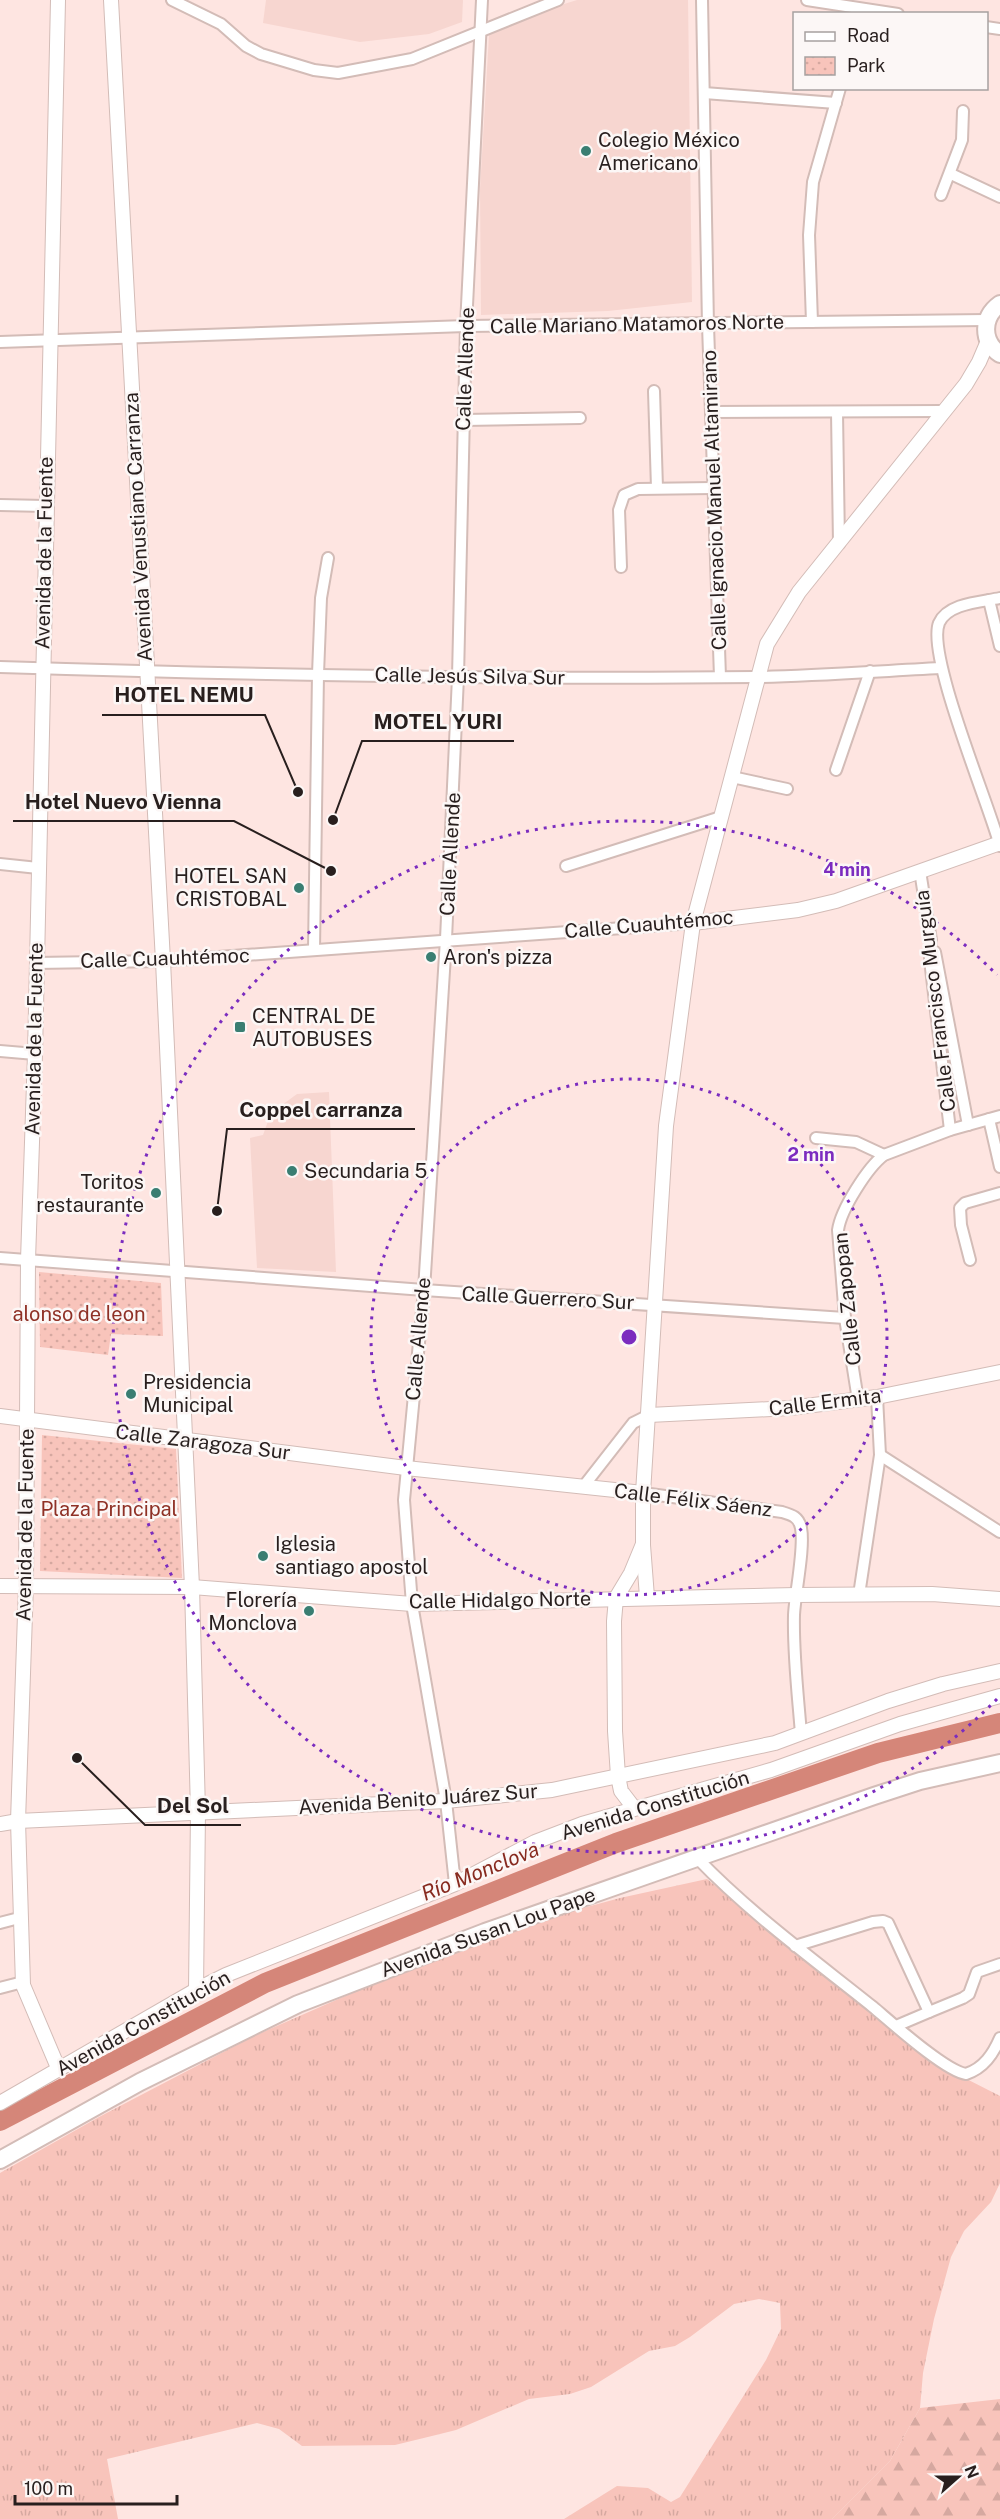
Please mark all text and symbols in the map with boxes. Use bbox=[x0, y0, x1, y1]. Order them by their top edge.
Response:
legend bbox=[793, 12, 988, 90]
text: Road bbox=[847, 25, 890, 46]
text: Park bbox=[847, 55, 885, 76]
place label: Colegio México Americano bbox=[598, 128, 740, 175]
marker: Colegio México Americano bbox=[579, 144, 593, 158]
street label: Calle Allende bbox=[451, 307, 479, 431]
street label: Calle Mariano Matamoros Norte bbox=[490, 309, 784, 339]
street label: Calle Ignacio Manuel Altamirano bbox=[697, 349, 731, 651]
street label: Avenida Venustiano Carranza bbox=[119, 392, 157, 662]
street label: Avenida de la Fuente bbox=[30, 456, 58, 650]
street label: Calle Jesús Silva Sur bbox=[374, 662, 566, 690]
callout: HOTEL NEMU bbox=[102, 676, 265, 715]
text: HOTEL NEMU bbox=[114, 682, 254, 707]
callout: MOTEL YURI bbox=[362, 702, 514, 741]
text: MOTEL YURI bbox=[374, 709, 502, 734]
callout: Hotel Nuevo Vienna bbox=[13, 782, 234, 821]
text: Hotel Nuevo Vienna bbox=[25, 789, 221, 814]
street label: Calle Allende bbox=[435, 792, 465, 916]
text: 4 min bbox=[823, 859, 871, 880]
place label: HOTEL SAN CRISTOBAL bbox=[174, 864, 287, 911]
marker: HOTEL SAN CRISTOBAL bbox=[292, 881, 306, 895]
street label: Calle Francisco Murguía bbox=[909, 889, 961, 1113]
street label: Calle Cuauhtémoc bbox=[563, 905, 735, 943]
street label: Avenida de la Fuente bbox=[20, 942, 48, 1136]
street label: Calle Cuauhtémoc bbox=[80, 943, 250, 973]
place label: Aron's pizza bbox=[443, 945, 552, 969]
marker: Aron's pizza bbox=[424, 950, 438, 964]
place label: CENTRAL DE AUTOBUSES bbox=[252, 1004, 376, 1051]
marker: CENTRAL DE AUTOBUSES bbox=[233, 1020, 247, 1034]
callout: Coppel carranza bbox=[227, 1090, 415, 1129]
text: Coppel carranza bbox=[239, 1097, 403, 1122]
text: 2 min bbox=[787, 1144, 835, 1165]
place label: Secundaria 5 bbox=[304, 1159, 427, 1183]
marker: Secundaria 5 bbox=[285, 1164, 299, 1178]
place label: Toritos restaurante bbox=[36, 1170, 144, 1217]
marker: Toritos restaurante bbox=[149, 1186, 163, 1200]
street label: Calle Zapopan bbox=[828, 1231, 866, 1367]
street label: Calle Allende bbox=[401, 1276, 435, 1402]
street label: Calle Guerrero Sur bbox=[461, 1281, 635, 1315]
park label: alonso de leon bbox=[13, 1302, 146, 1326]
centre of rings bbox=[619, 1327, 639, 1347]
place label: Presidencia Municipal bbox=[143, 1370, 251, 1417]
street label: Calle Ermita bbox=[767, 1383, 883, 1421]
marker: Presidencia Municipal bbox=[124, 1387, 138, 1401]
street label: Calle Zaragoza Sur bbox=[114, 1419, 292, 1465]
street label: Avenida de la Fuente bbox=[11, 1428, 39, 1622]
street label: Calle Félix Sáenz bbox=[613, 1478, 773, 1522]
park label: Plaza Principal bbox=[40, 1497, 178, 1521]
place label: Iglesia santiago apostol bbox=[275, 1532, 428, 1579]
marker: Iglesia santiago apostol bbox=[256, 1549, 270, 1563]
street label: Calle Hidalgo Norte bbox=[409, 1586, 591, 1614]
place label: Florería Monclova bbox=[208, 1588, 297, 1635]
marker: Florería Monclova bbox=[302, 1604, 316, 1618]
street label: Avenida Constitución bbox=[558, 1765, 752, 1845]
street label: Avenida Benito Juárez Sur bbox=[297, 1779, 539, 1819]
callout: Del Sol bbox=[145, 1786, 241, 1825]
text: Del Sol bbox=[157, 1793, 229, 1818]
water label: Río Monclova bbox=[417, 1836, 543, 1906]
street label: Avenida Susan Lou Pape bbox=[377, 1882, 599, 1982]
street label: Avenida Constitución bbox=[52, 1965, 234, 2081]
north arrow bbox=[928, 2447, 988, 2507]
text: N bbox=[960, 2463, 983, 2481]
scale bar bbox=[15, 2468, 177, 2506]
text: 100 m bbox=[24, 2478, 73, 2499]

